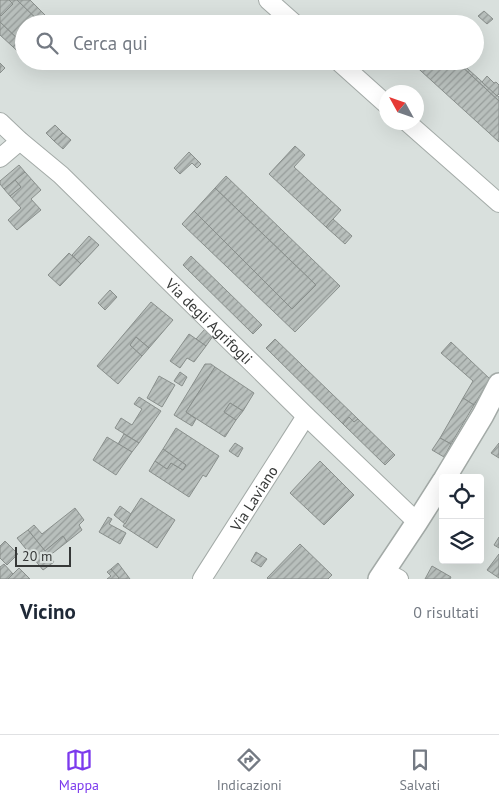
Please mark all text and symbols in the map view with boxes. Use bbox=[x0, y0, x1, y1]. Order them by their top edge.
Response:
search box bbox=[15, 15, 484, 70]
icon: search bbox=[33, 29, 61, 57]
text: Cerca qui bbox=[73, 31, 148, 55]
north arrow bbox=[379, 85, 424, 130]
street label: Via degli Agrifogli bbox=[161, 273, 257, 368]
street label: Via Laviano bbox=[225, 462, 282, 535]
map controls bbox=[439, 474, 484, 564]
button: locate bbox=[439, 474, 484, 519]
button: layers bbox=[439, 519, 484, 564]
scale bar bbox=[15, 544, 71, 567]
text: 20 m bbox=[22, 547, 52, 565]
text: Vicino bbox=[20, 598, 76, 625]
text: 0 risultati bbox=[413, 602, 479, 622]
tab: Mappa bbox=[59, 746, 99, 794]
tab: Indicazioni bbox=[217, 746, 282, 794]
tab: Salvati bbox=[400, 746, 440, 794]

